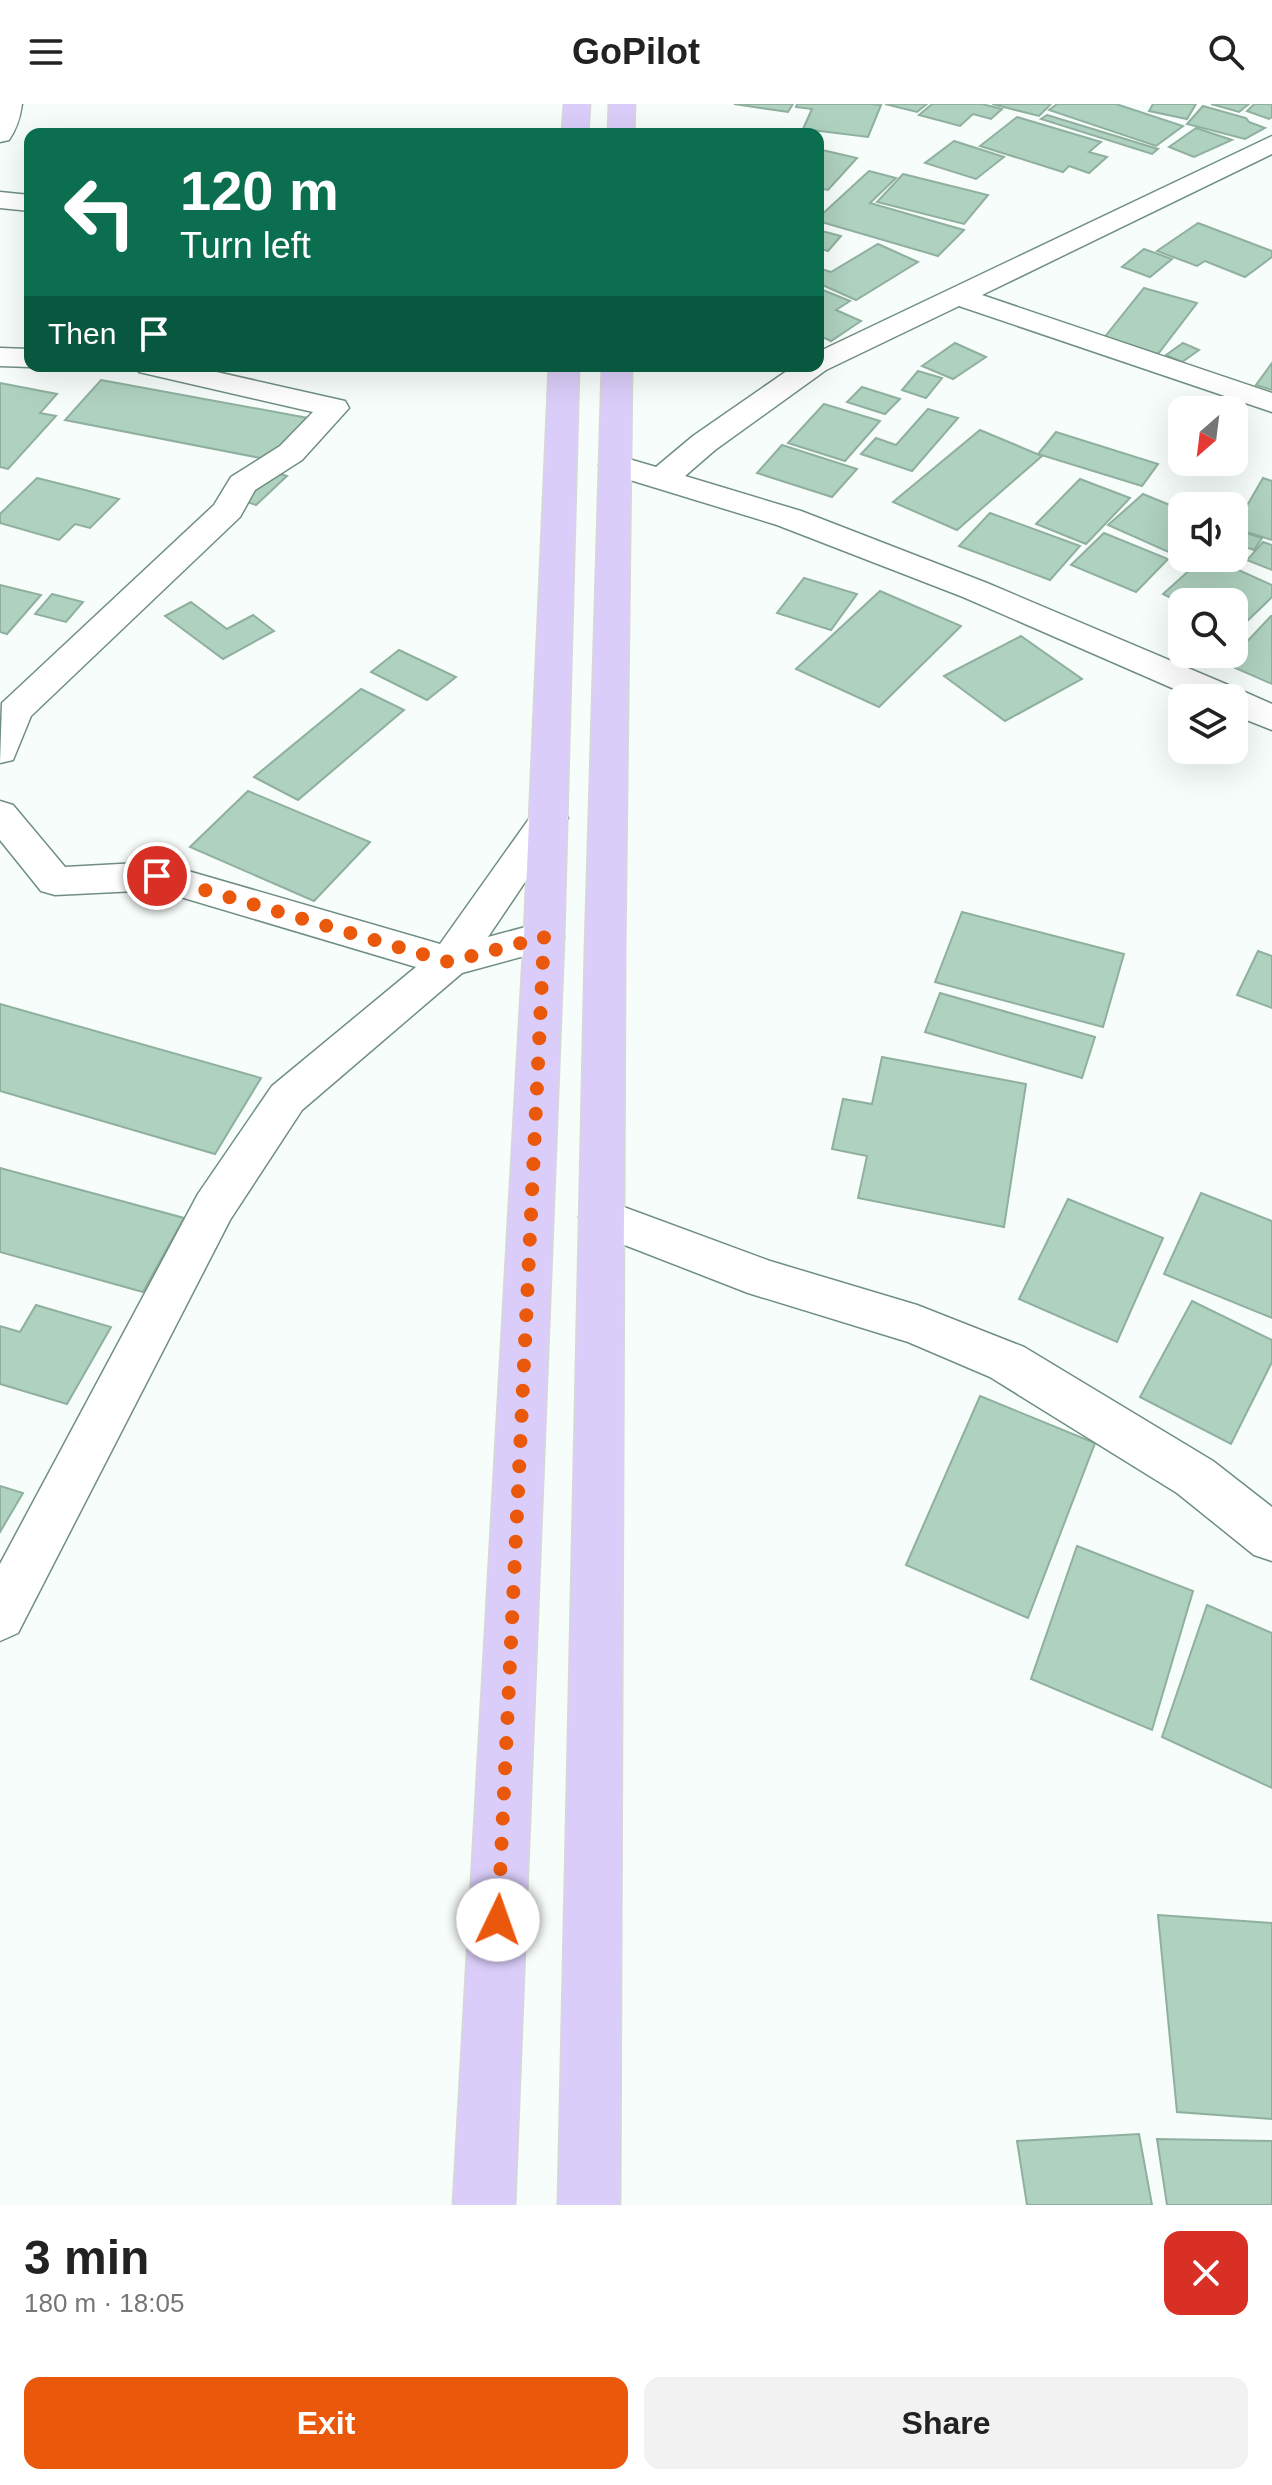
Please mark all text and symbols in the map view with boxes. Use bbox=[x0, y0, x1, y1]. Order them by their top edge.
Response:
icon: menu bbox=[24, 30, 68, 74]
icon: search bbox=[1204, 30, 1248, 74]
text: GoPilot bbox=[572, 31, 700, 72]
text: 120 m bbox=[180, 159, 339, 222]
icon: left bbox=[48, 160, 152, 264]
text: Turn left bbox=[180, 225, 311, 266]
icon: arrive bbox=[132, 312, 176, 356]
text: Then bbox=[48, 317, 116, 350]
north arrow bbox=[1168, 396, 1248, 476]
map controls bbox=[1168, 396, 1248, 764]
button: sound bbox=[1168, 492, 1248, 572]
button: search bbox=[1168, 588, 1248, 668]
button: layers bbox=[1168, 684, 1248, 764]
pin bbox=[123, 842, 191, 910]
icon: arrive bbox=[135, 854, 179, 898]
position arrow bbox=[456, 1878, 540, 1962]
text: 3 min bbox=[24, 2231, 149, 2284]
button: close bbox=[1164, 2231, 1248, 2315]
text: 180 m · 18:05 bbox=[24, 2288, 184, 2318]
button: Exit bbox=[24, 2377, 628, 2469]
button: Share bbox=[644, 2377, 1248, 2469]

